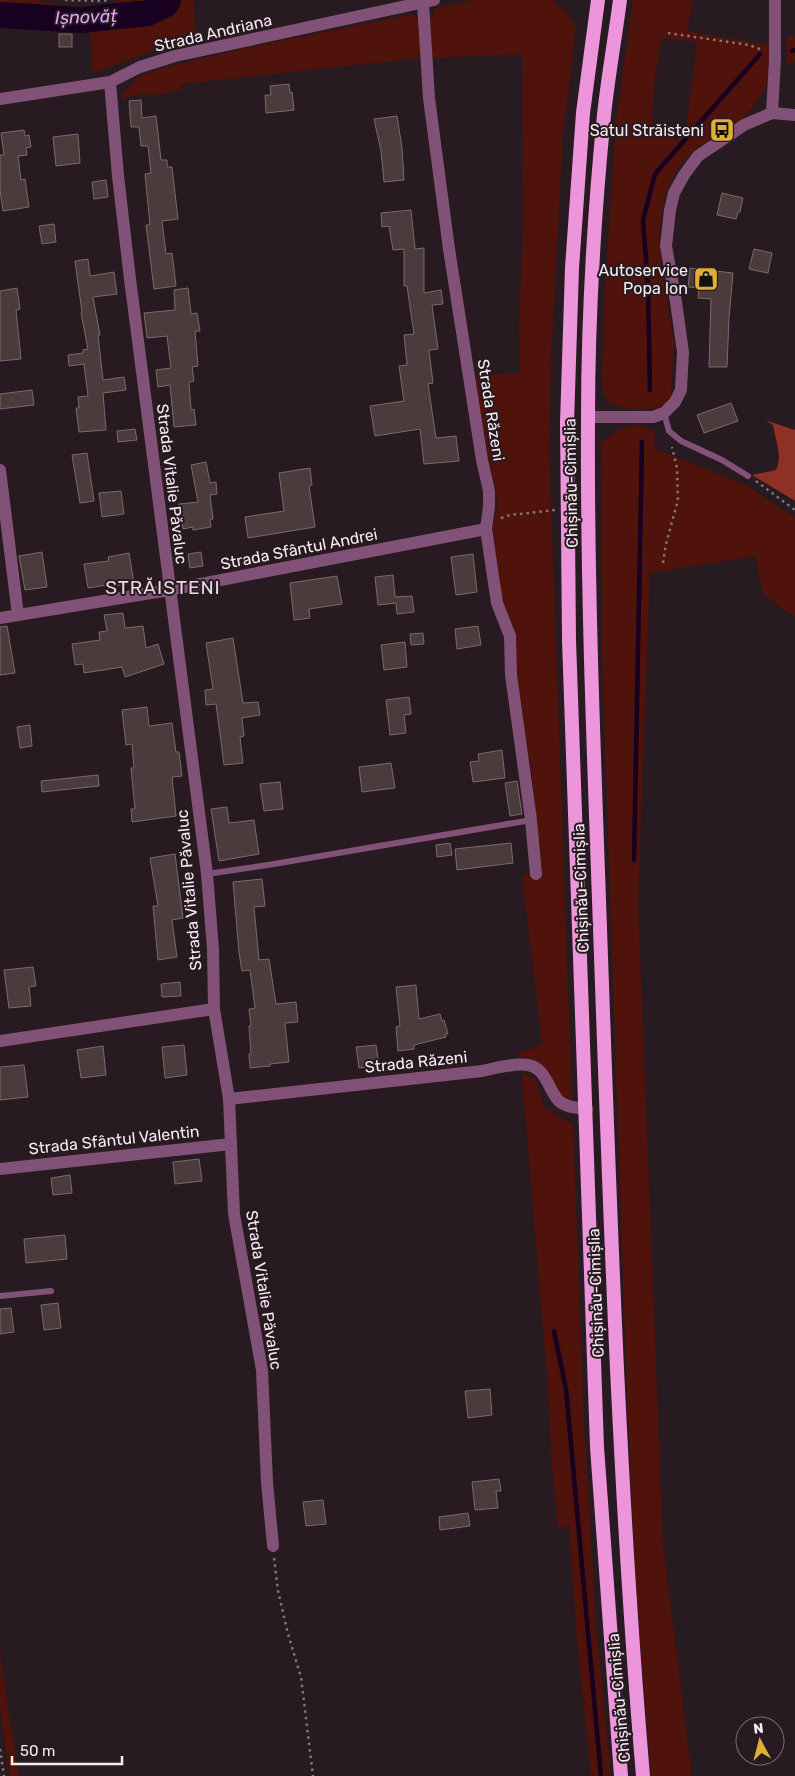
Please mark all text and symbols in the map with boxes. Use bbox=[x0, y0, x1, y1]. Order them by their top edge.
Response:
water label: Ișnovăț bbox=[54, 5, 119, 29]
street label: Strada Andriana bbox=[152, 10, 274, 56]
bus stop icon: Satul Străisteni bbox=[709, 117, 735, 143]
place label: Satul Străisteni bbox=[590, 121, 704, 140]
place label: Autoservice Popa Ion bbox=[599, 261, 688, 298]
shop icon: Autoservice Popa Ion bbox=[693, 266, 719, 292]
street label: Strada Răzeni bbox=[474, 358, 508, 462]
street label: Strada Vitalie Păvaluc bbox=[153, 403, 191, 565]
street label: Chișinău-Cimișlia bbox=[560, 418, 582, 548]
street label: Strada Sfântul Andrei bbox=[219, 524, 379, 574]
district label: STRĂISTENI bbox=[105, 576, 221, 599]
street label: Strada Vitalie Păvaluc bbox=[172, 809, 205, 971]
street label: Chișinău-Cimișlia bbox=[569, 823, 593, 953]
street label: Strada Răzeni bbox=[364, 1047, 468, 1077]
street label: Strada Sfântul Valentin bbox=[28, 1122, 200, 1158]
street label: Strada Vitalie Păvaluc bbox=[242, 1209, 286, 1371]
street label: Chișinău-Cimișlia bbox=[584, 1228, 608, 1358]
street label: Chișinău-Cimișlia bbox=[604, 1633, 634, 1763]
north arrow bbox=[735, 1716, 785, 1766]
text: N bbox=[752, 1720, 765, 1738]
scale bar bbox=[12, 1734, 122, 1766]
text: 50 m bbox=[20, 1742, 55, 1760]

